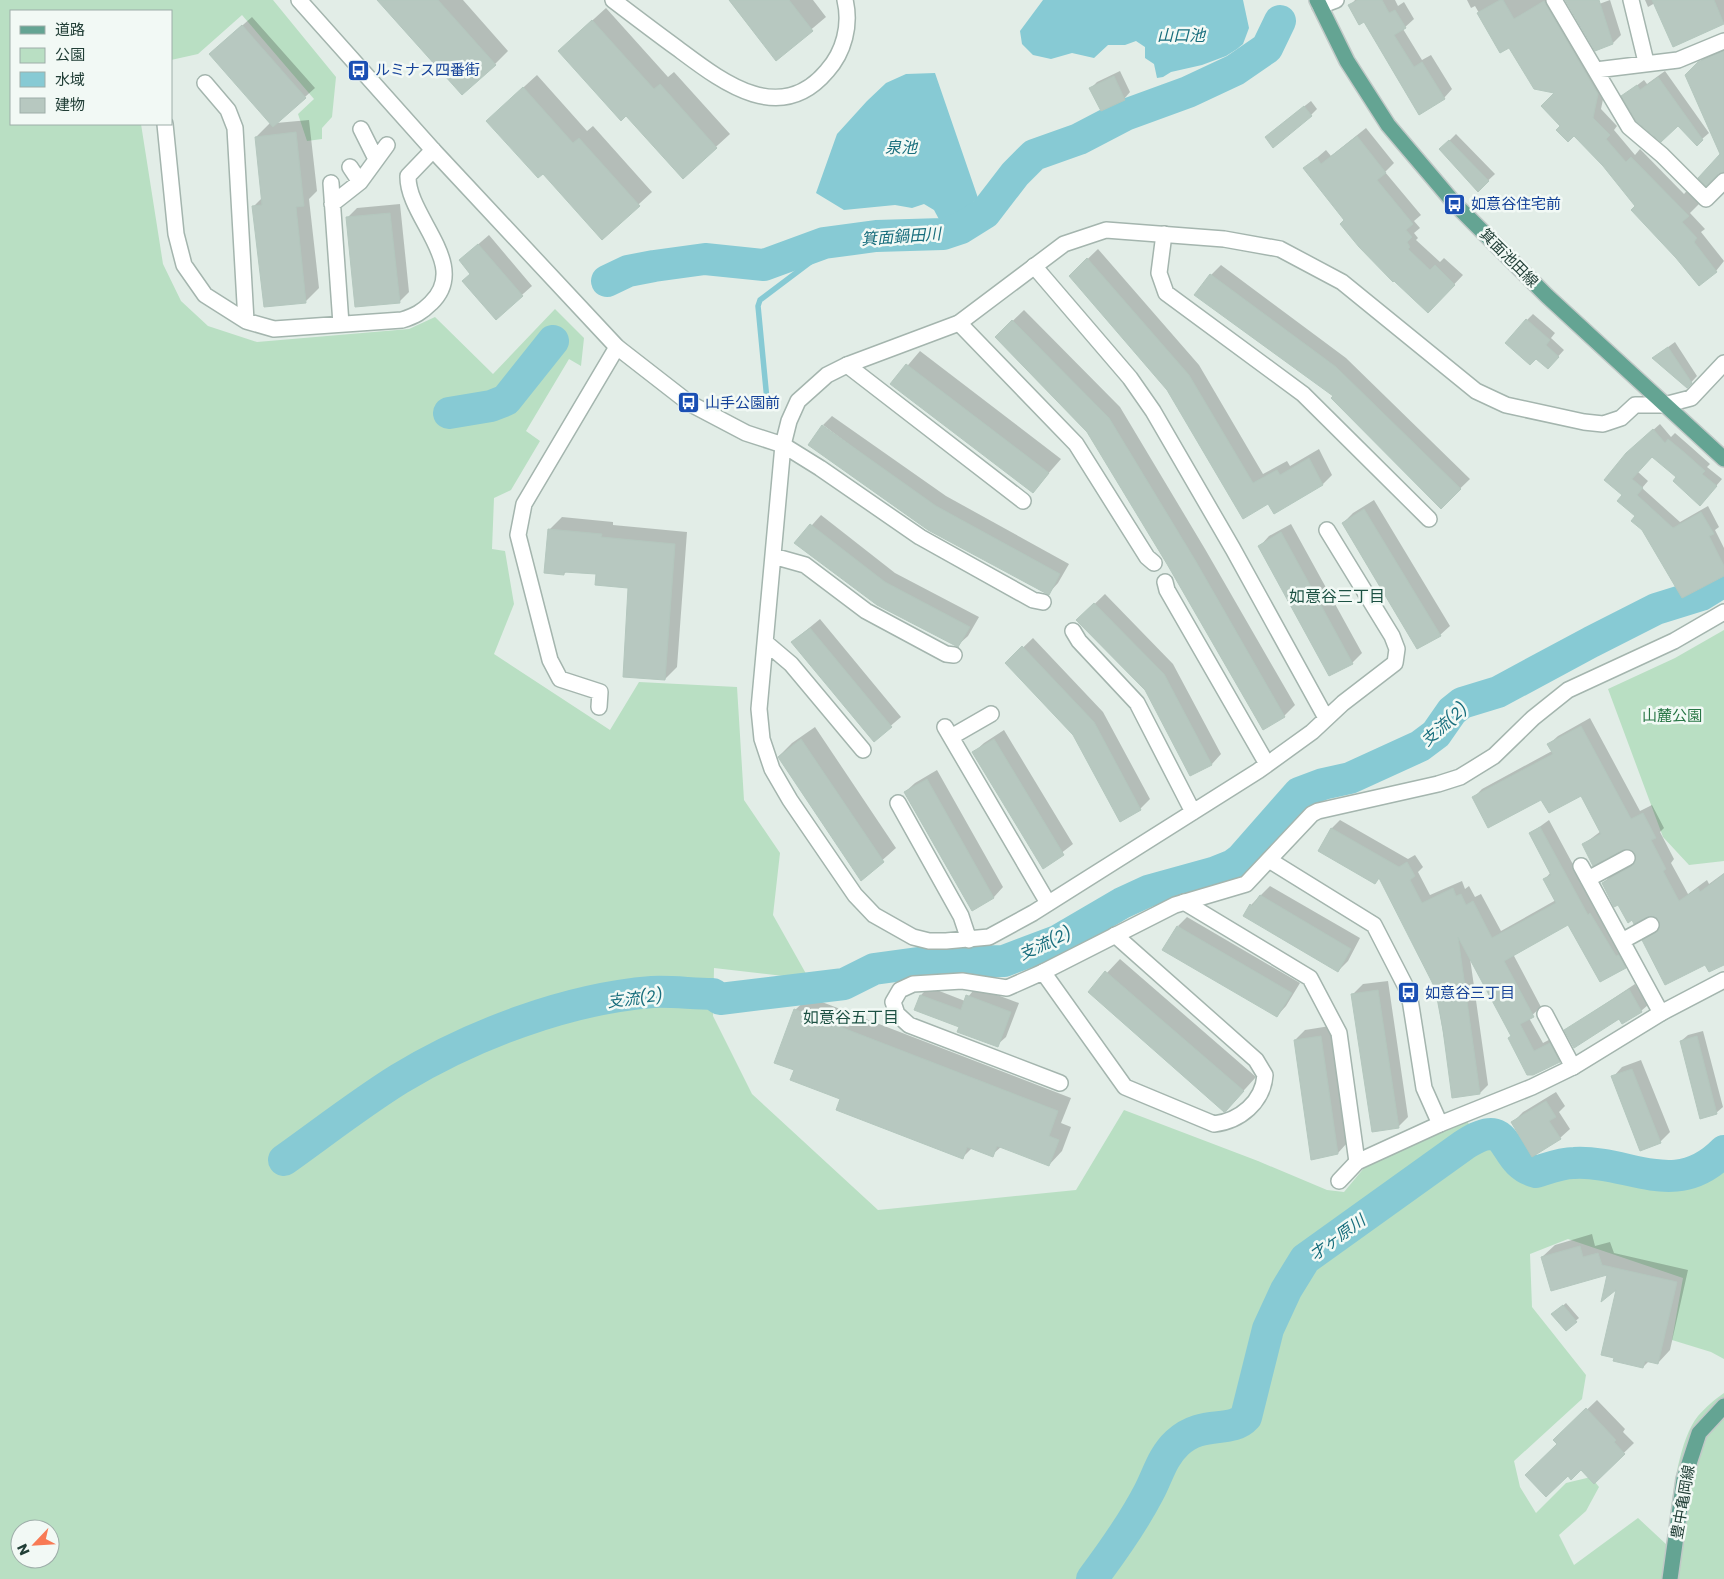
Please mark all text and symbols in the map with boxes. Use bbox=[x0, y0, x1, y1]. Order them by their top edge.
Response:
legend bbox=[10, 10, 172, 125]
text: 道路 bbox=[55, 19, 85, 40]
water label: 山口池 bbox=[1157, 24, 1207, 47]
text: 公園 bbox=[55, 44, 85, 65]
bus stop icon: ルミナス四番街 bbox=[347, 58, 371, 82]
place label: ルミナス四番街 bbox=[375, 59, 480, 80]
text: 水域 bbox=[55, 69, 85, 90]
text: 建物 bbox=[55, 94, 85, 115]
water label: 泉池 bbox=[885, 136, 919, 159]
bus stop icon: 如意谷住宅前 bbox=[1443, 192, 1467, 216]
place label: 如意谷住宅前 bbox=[1471, 193, 1561, 214]
water label: 箕面鍋田川 bbox=[860, 222, 944, 251]
street label: 箕面池田線 bbox=[1475, 224, 1543, 292]
bus stop icon: 山手公園前 bbox=[677, 391, 701, 415]
place label: 山手公園前 bbox=[705, 392, 780, 413]
district label: 如意谷三丁目 bbox=[1289, 585, 1385, 608]
water label: 支流(2) bbox=[1416, 697, 1473, 752]
park label: 山麓公園 bbox=[1642, 705, 1702, 726]
water label: 支流(2) bbox=[1015, 921, 1075, 966]
bus stop icon: 如意谷三丁目 bbox=[1397, 981, 1421, 1005]
place label: 如意谷三丁目 bbox=[1425, 982, 1515, 1003]
water label: 支流(2) bbox=[606, 984, 664, 1013]
district label: 如意谷五丁目 bbox=[803, 1006, 899, 1029]
water label: 才ヶ原川 bbox=[1305, 1208, 1372, 1266]
street label: 豊中亀岡線 bbox=[1666, 1463, 1699, 1541]
north arrow bbox=[10, 1519, 60, 1569]
text: N bbox=[12, 1540, 35, 1558]

